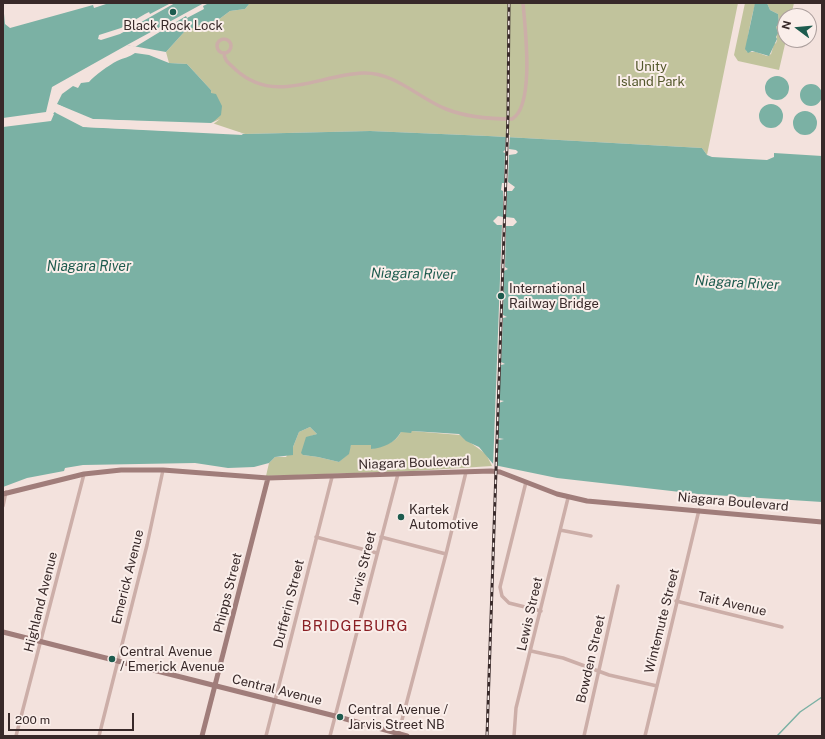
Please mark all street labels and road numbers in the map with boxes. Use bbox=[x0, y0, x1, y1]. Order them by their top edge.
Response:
street label: Niagara Boulevard bbox=[358, 453, 470, 473]
street label: Niagara Boulevard bbox=[677, 489, 789, 515]
street label: Emerick Avenue bbox=[109, 528, 147, 626]
street label: Jarvis Street bbox=[346, 530, 380, 606]
street label: Highland Avenue bbox=[21, 550, 61, 654]
street label: Phipps Street bbox=[210, 551, 246, 635]
street label: Dufferin Street bbox=[270, 558, 308, 650]
street label: Wintemute Street bbox=[641, 567, 683, 675]
street label: Lewis Street bbox=[514, 575, 546, 653]
street label: Tait Avenue bbox=[696, 589, 768, 619]
street label: Bowden Street bbox=[573, 614, 609, 704]
street label: Central Avenue bbox=[230, 671, 324, 709]

